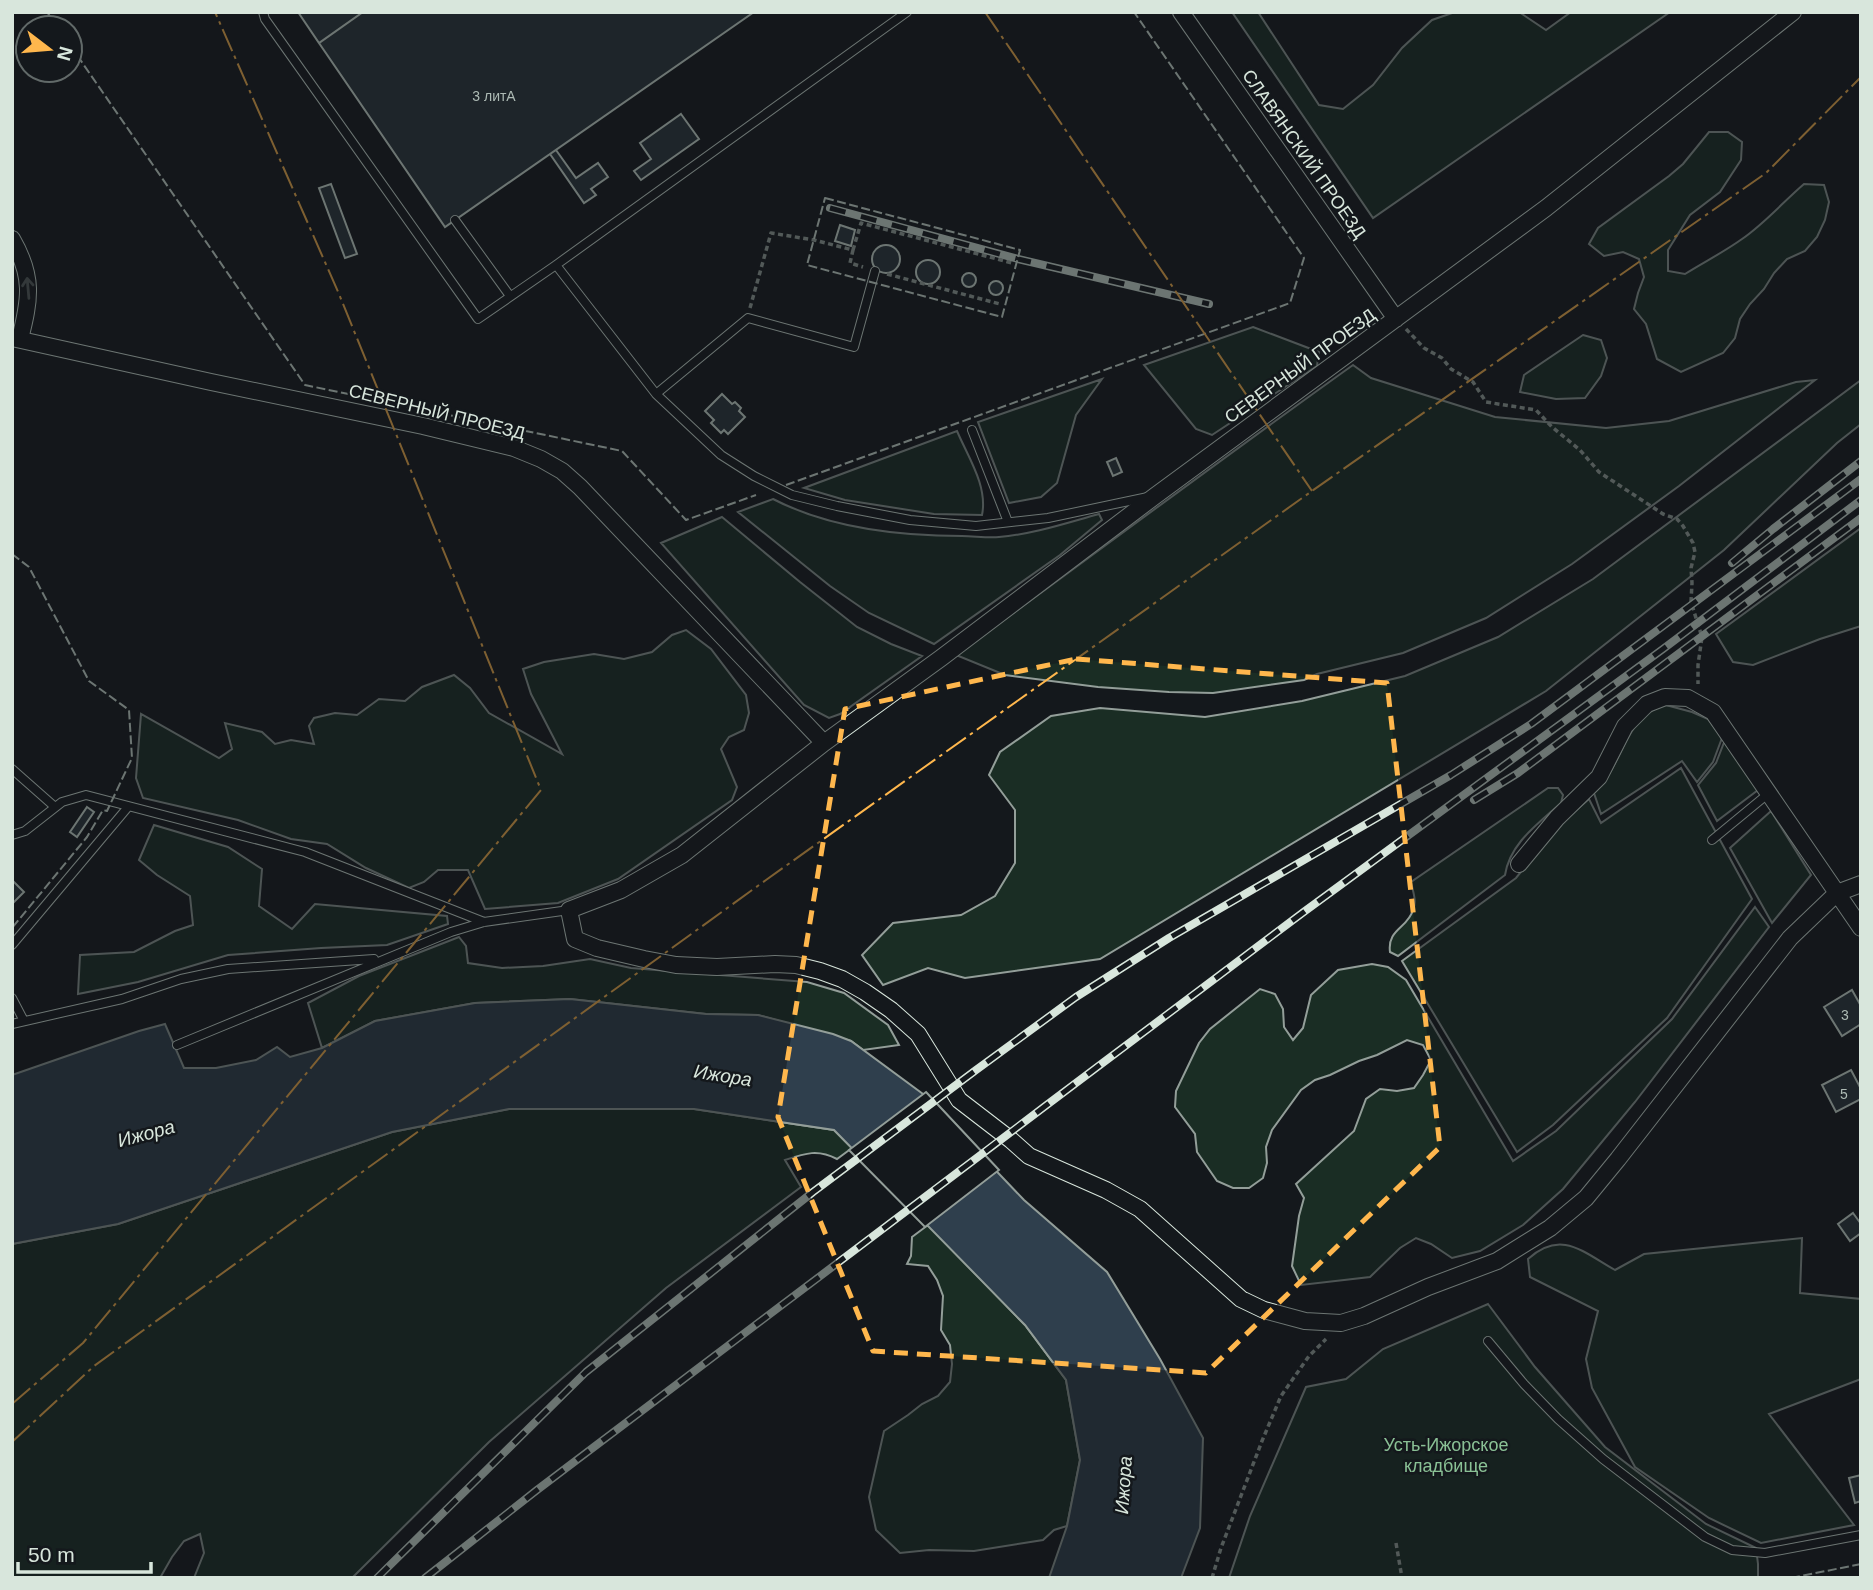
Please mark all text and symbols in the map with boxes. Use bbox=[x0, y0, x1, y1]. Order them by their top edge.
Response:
north arrow bbox=[14, 14, 84, 84]
text: N bbox=[53, 44, 77, 63]
street label: СЛАВЯНСКИЙ ПРОЕЗД bbox=[1238, 65, 1371, 242]
house number: 3 литА bbox=[472, 88, 516, 104]
one-way arrow bbox=[21, 277, 34, 300]
street label: СЕВЕРНЫЙ ПРОЕЗД bbox=[1220, 304, 1379, 427]
street label: СЕВЕРНЫЙ ПРОЕЗД bbox=[347, 379, 528, 444]
house number: 3 bbox=[1841, 1007, 1849, 1023]
water label: Ижора bbox=[692, 1061, 753, 1090]
house number: 5 bbox=[1840, 1086, 1848, 1102]
water label: Ижора bbox=[115, 1116, 177, 1151]
park label: Усть-Ижорское кладбище bbox=[1384, 1435, 1508, 1476]
water label: Ижора bbox=[1111, 1455, 1136, 1515]
scale bar bbox=[18, 1530, 150, 1574]
text: 50 m bbox=[28, 1543, 75, 1566]

